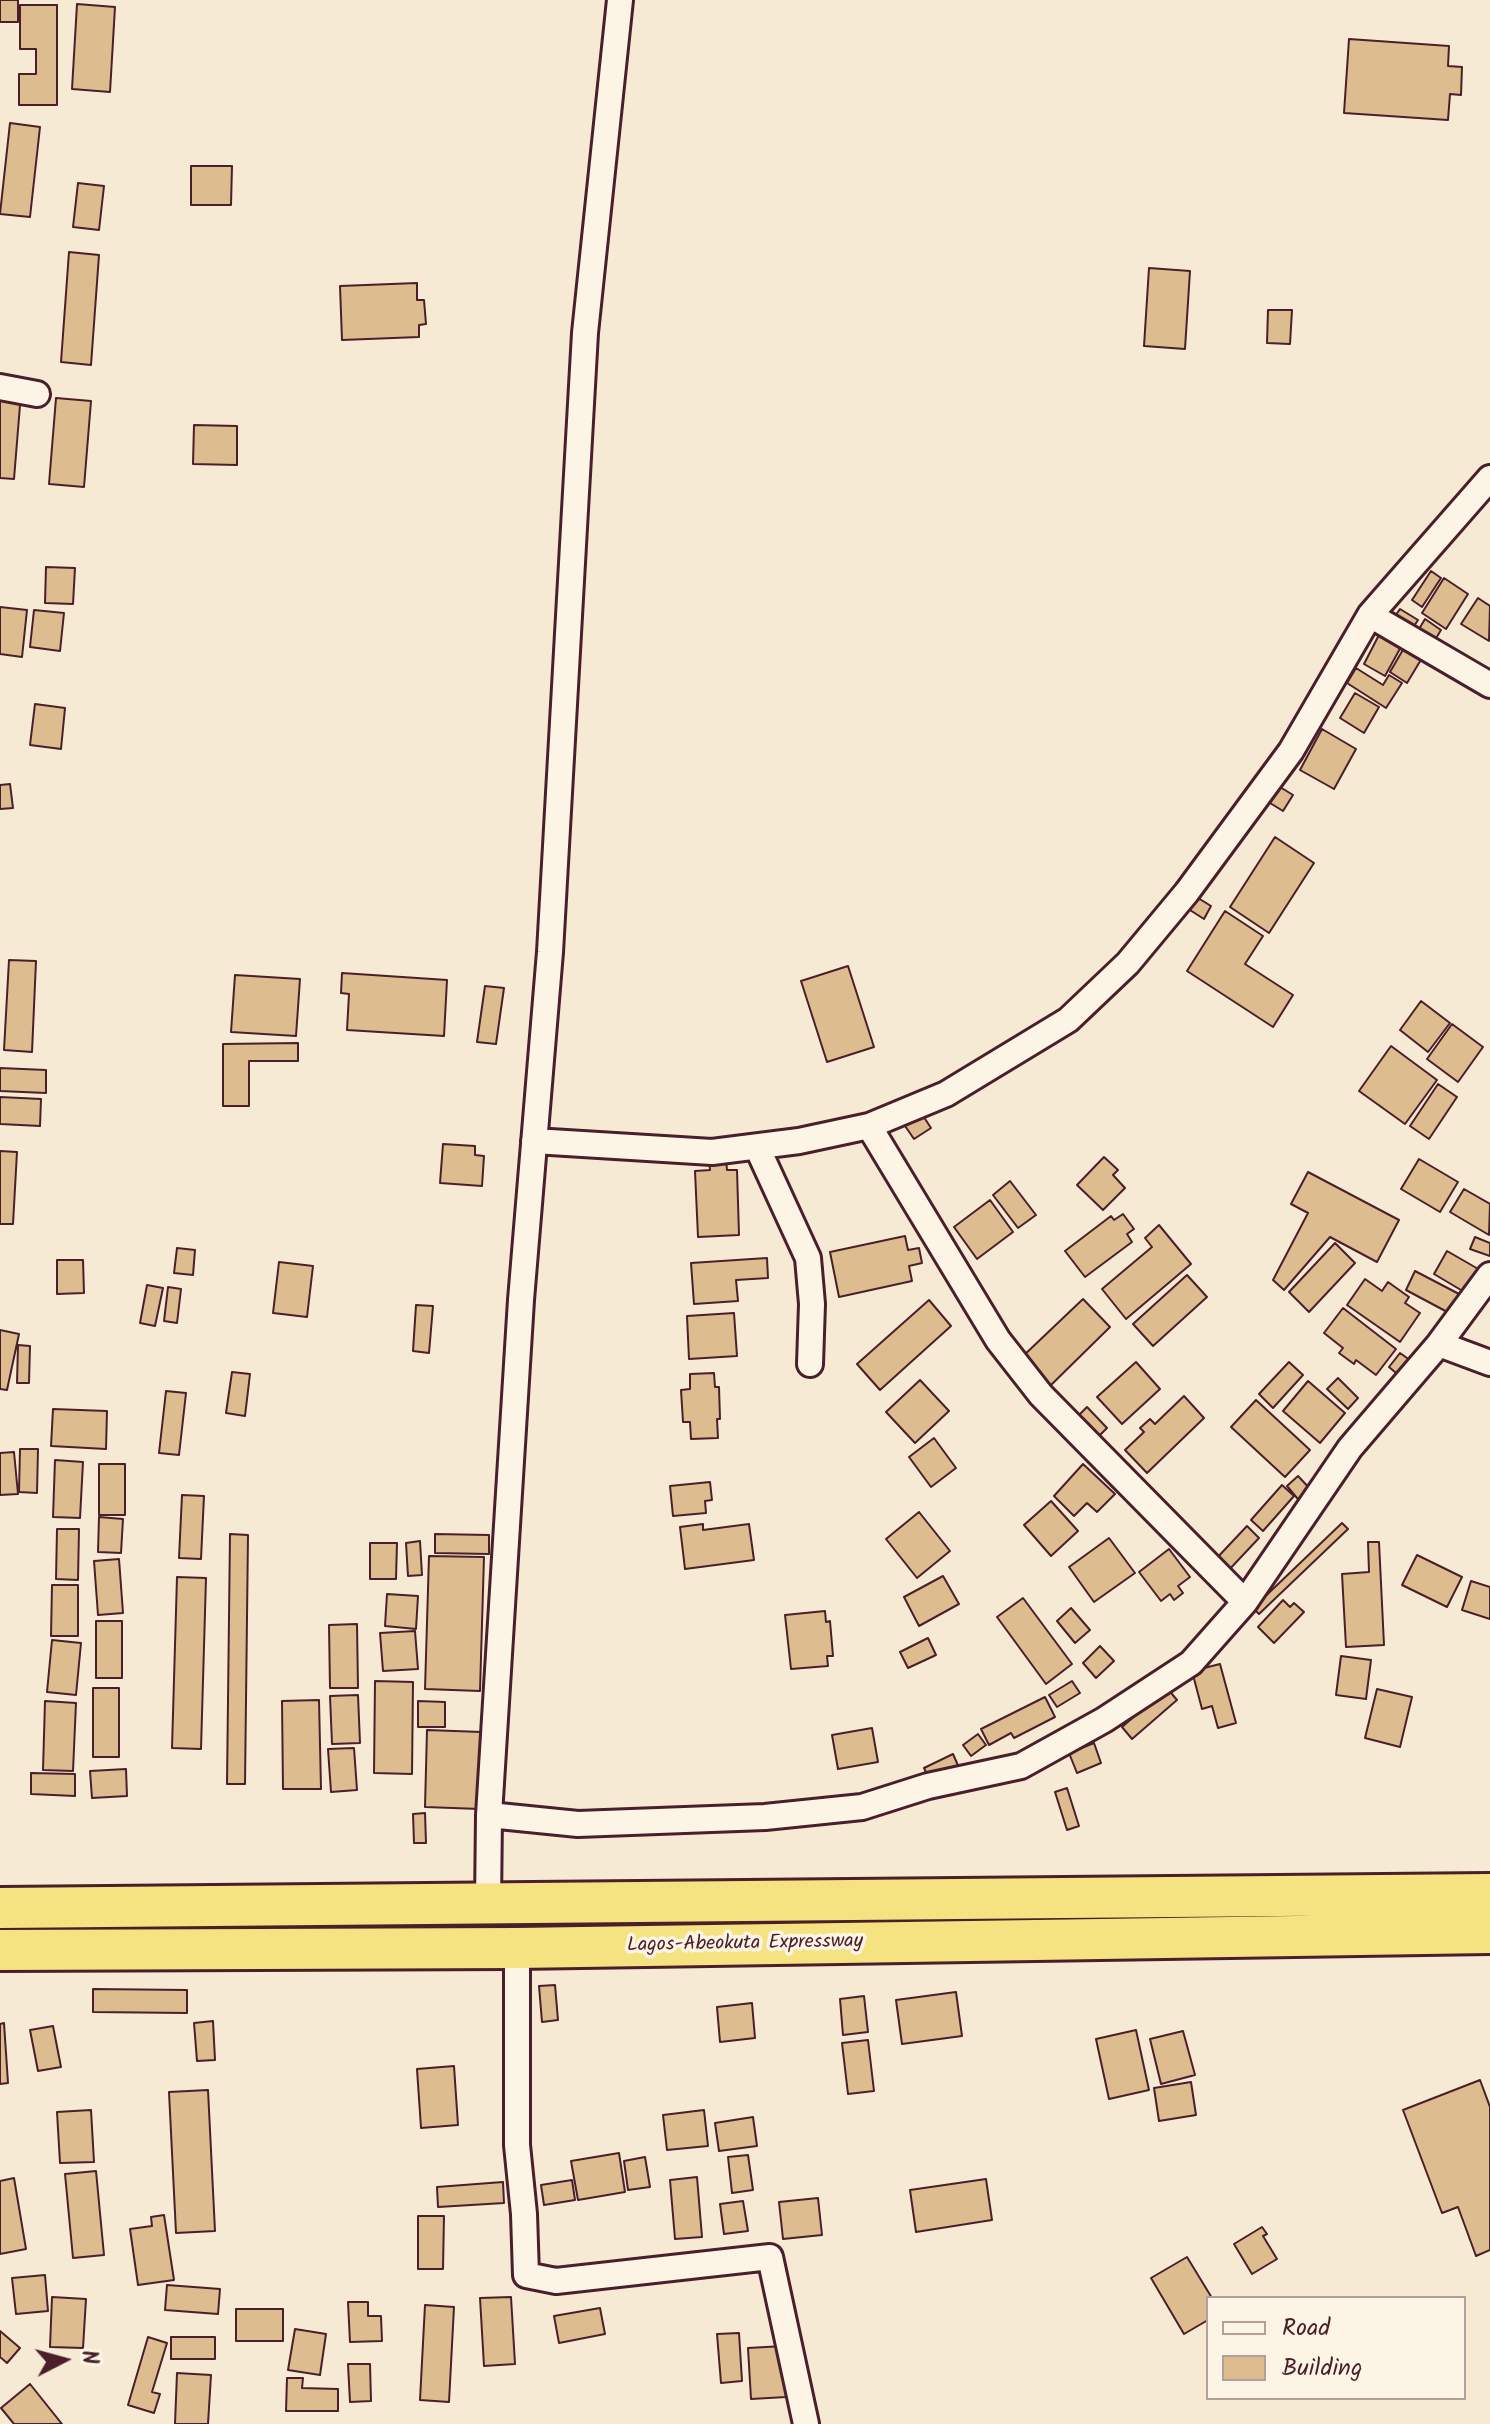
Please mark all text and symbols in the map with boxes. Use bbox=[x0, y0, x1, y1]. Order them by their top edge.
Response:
street label: Lagos-Abeokuta Expressway bbox=[627, 1931, 863, 1959]
legend bbox=[1206, 2296, 1466, 2400]
text: Road bbox=[1282, 2309, 1330, 2348]
north arrow bbox=[24, 2320, 104, 2400]
text: N bbox=[70, 2349, 106, 2366]
text: Building bbox=[1282, 2349, 1362, 2388]

